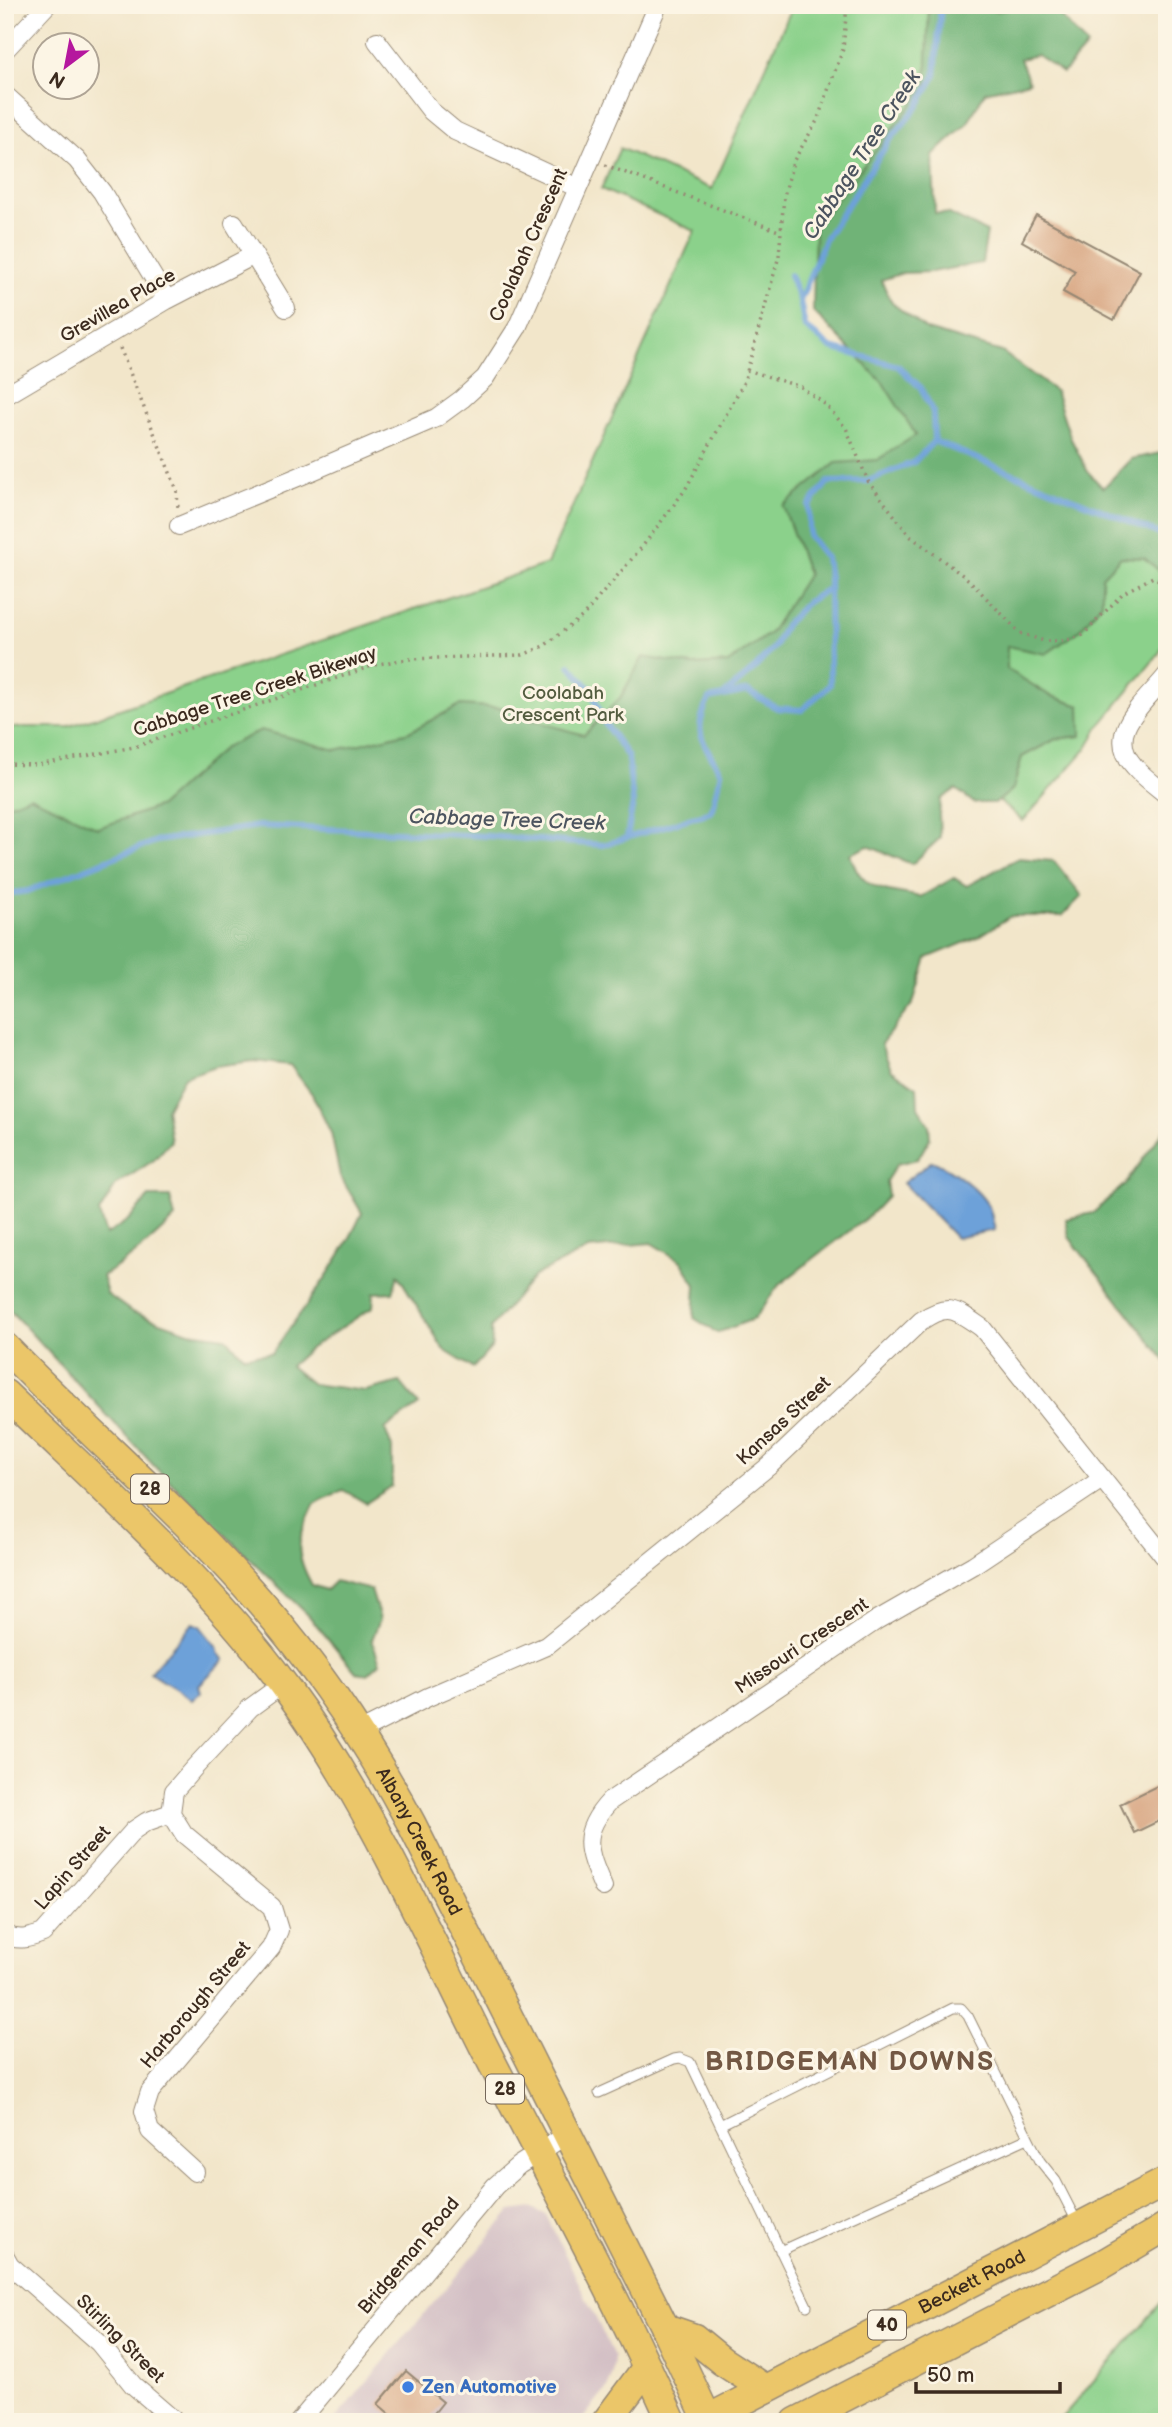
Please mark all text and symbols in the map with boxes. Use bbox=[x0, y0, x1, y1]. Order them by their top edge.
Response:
north arrow bbox=[32, 32, 102, 102]
water label: Cabbage Tree Creek bbox=[798, 65, 926, 244]
text: N bbox=[46, 66, 70, 93]
street label: Coolabah Crescent bbox=[485, 165, 573, 325]
street label: Grevillea Place bbox=[56, 264, 180, 348]
street label: Cabbage Tree Creek Bikeway bbox=[130, 642, 380, 742]
park label: Coolabah Crescent Park bbox=[502, 682, 625, 727]
water label: Cabbage Tree Creek bbox=[408, 804, 607, 836]
street label: Kansas Street bbox=[732, 1372, 836, 1470]
road number: 28 bbox=[131, 1474, 169, 1504]
street label: Missouri Crescent bbox=[731, 1593, 873, 1699]
street label: Albany Creek Road bbox=[371, 1763, 467, 1919]
street label: Lapin Street bbox=[30, 1821, 116, 1915]
street label: Harborough Street bbox=[136, 1937, 256, 2073]
district label: BRIDGEMAN DOWNS bbox=[705, 2047, 995, 2078]
road number: 28 bbox=[486, 2074, 524, 2104]
street label: Bridgeman Road bbox=[353, 2193, 465, 2319]
street label: Beckett Road bbox=[914, 2245, 1029, 2319]
street label: Stirling Street bbox=[71, 2290, 169, 2388]
road number: 40 bbox=[868, 2311, 906, 2340]
scale bar bbox=[916, 2350, 1060, 2394]
text: 50 m bbox=[927, 2363, 974, 2388]
place label: Zen Automotive bbox=[422, 2376, 557, 2399]
marker: Zen Automotive bbox=[400, 2379, 416, 2395]

